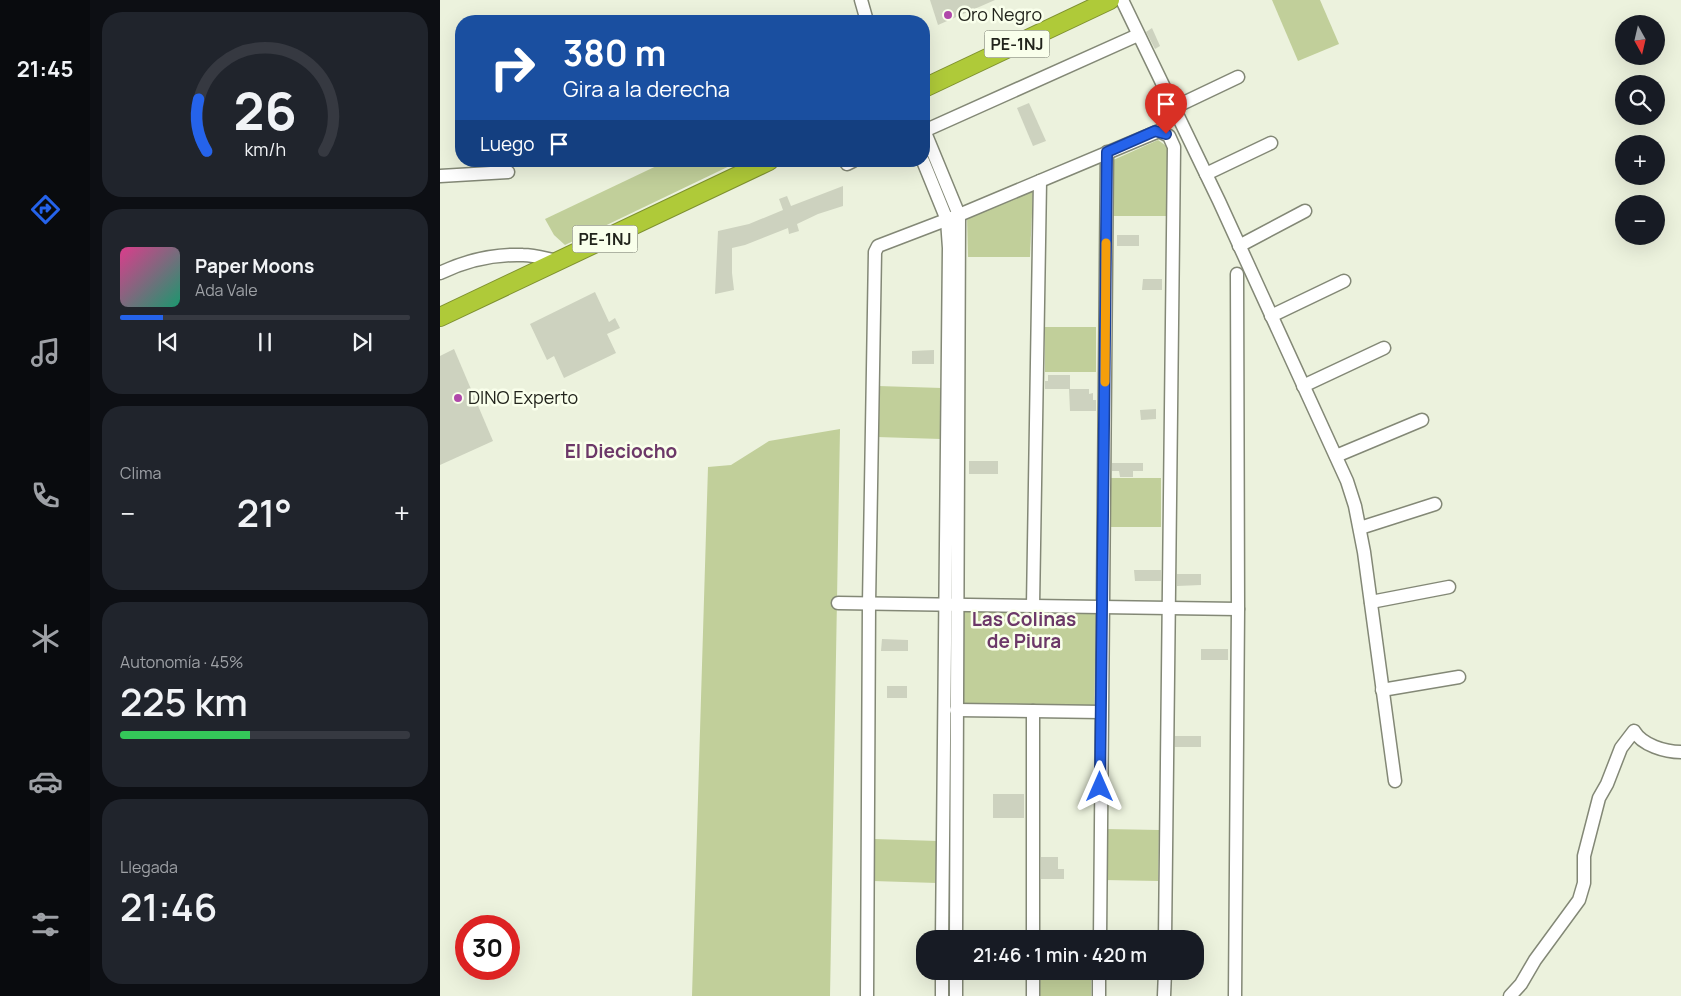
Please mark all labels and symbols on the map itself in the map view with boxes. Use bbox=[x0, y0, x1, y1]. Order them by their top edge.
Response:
place label: Oro Negro bbox=[958, 2, 1042, 26]
marker: Oro Negro bbox=[942, 9, 954, 21]
north arrow bbox=[1615, 15, 1665, 65]
road number: PE-1NJ bbox=[984, 31, 1050, 58]
pin bbox=[1145, 83, 1187, 134]
road number: PE-1NJ bbox=[572, 225, 638, 252]
place label: DINO Experto bbox=[468, 385, 578, 409]
marker: DINO Experto bbox=[452, 392, 464, 404]
district label: El Dieciocho bbox=[565, 438, 677, 464]
district label: Las Colinas de Piura bbox=[972, 606, 1076, 654]
position arrow bbox=[1073, 760, 1125, 812]
speed limit sign: 30 bbox=[455, 915, 520, 980]

